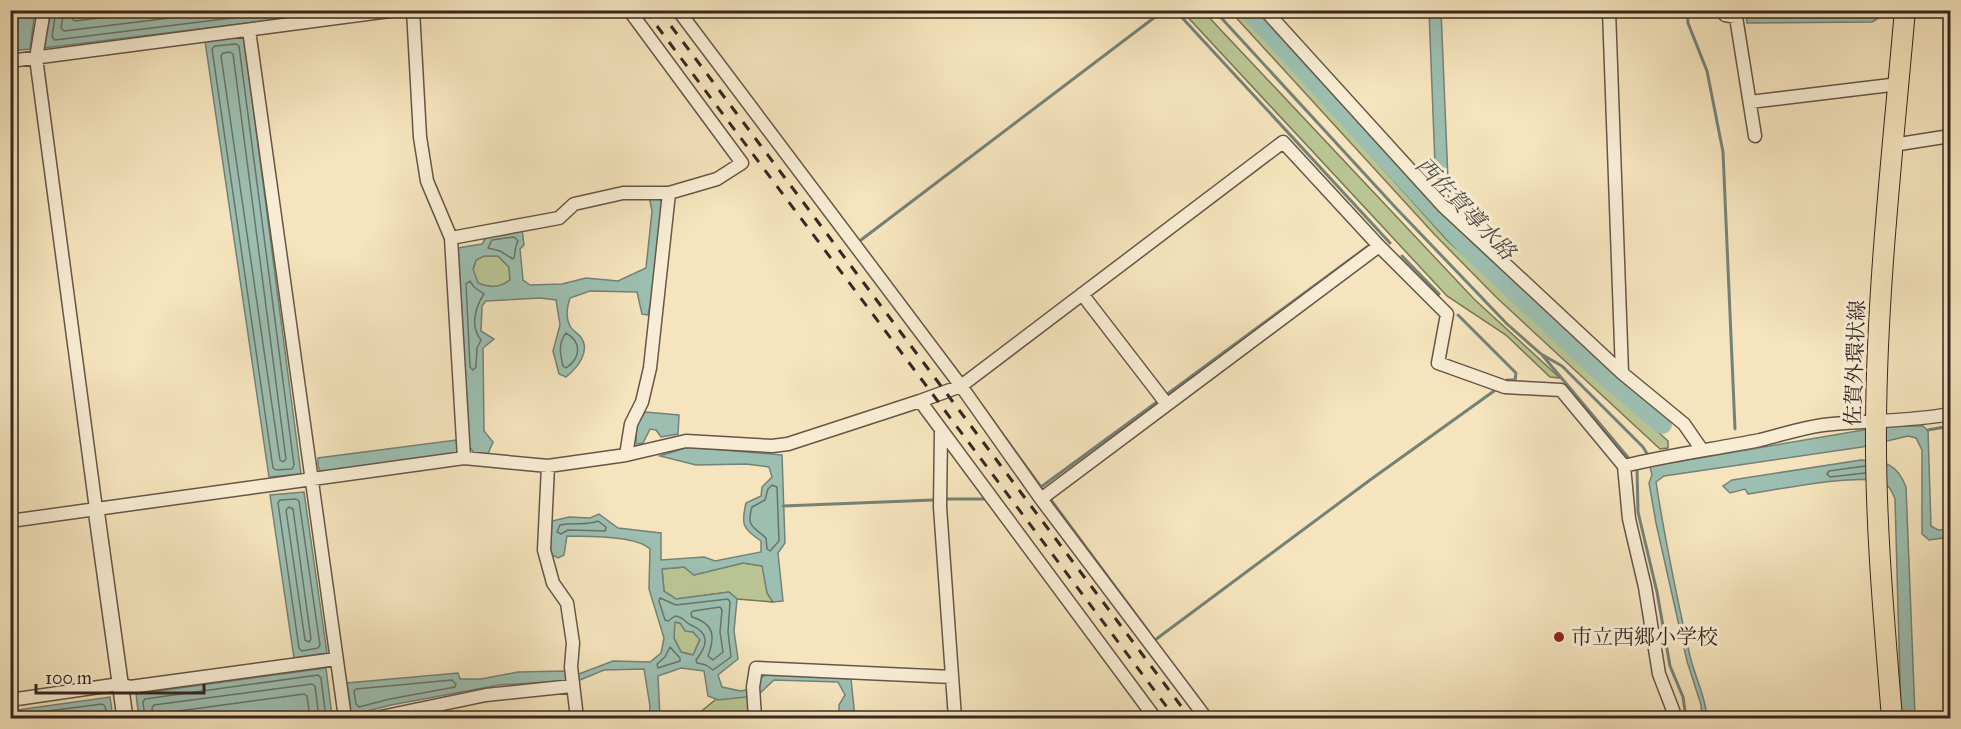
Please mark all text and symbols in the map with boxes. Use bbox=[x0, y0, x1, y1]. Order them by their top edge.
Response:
water label: 西佐賀導水路 bbox=[1410, 151, 1523, 267]
street label: 佐賀外環状線 bbox=[1840, 300, 1870, 426]
place label: 市立西郷小学校 bbox=[1571, 624, 1718, 650]
marker: 市立西郷小学校 bbox=[1552, 630, 1566, 644]
scale bar bbox=[36, 657, 204, 695]
text: 100 m bbox=[45, 667, 92, 689]

